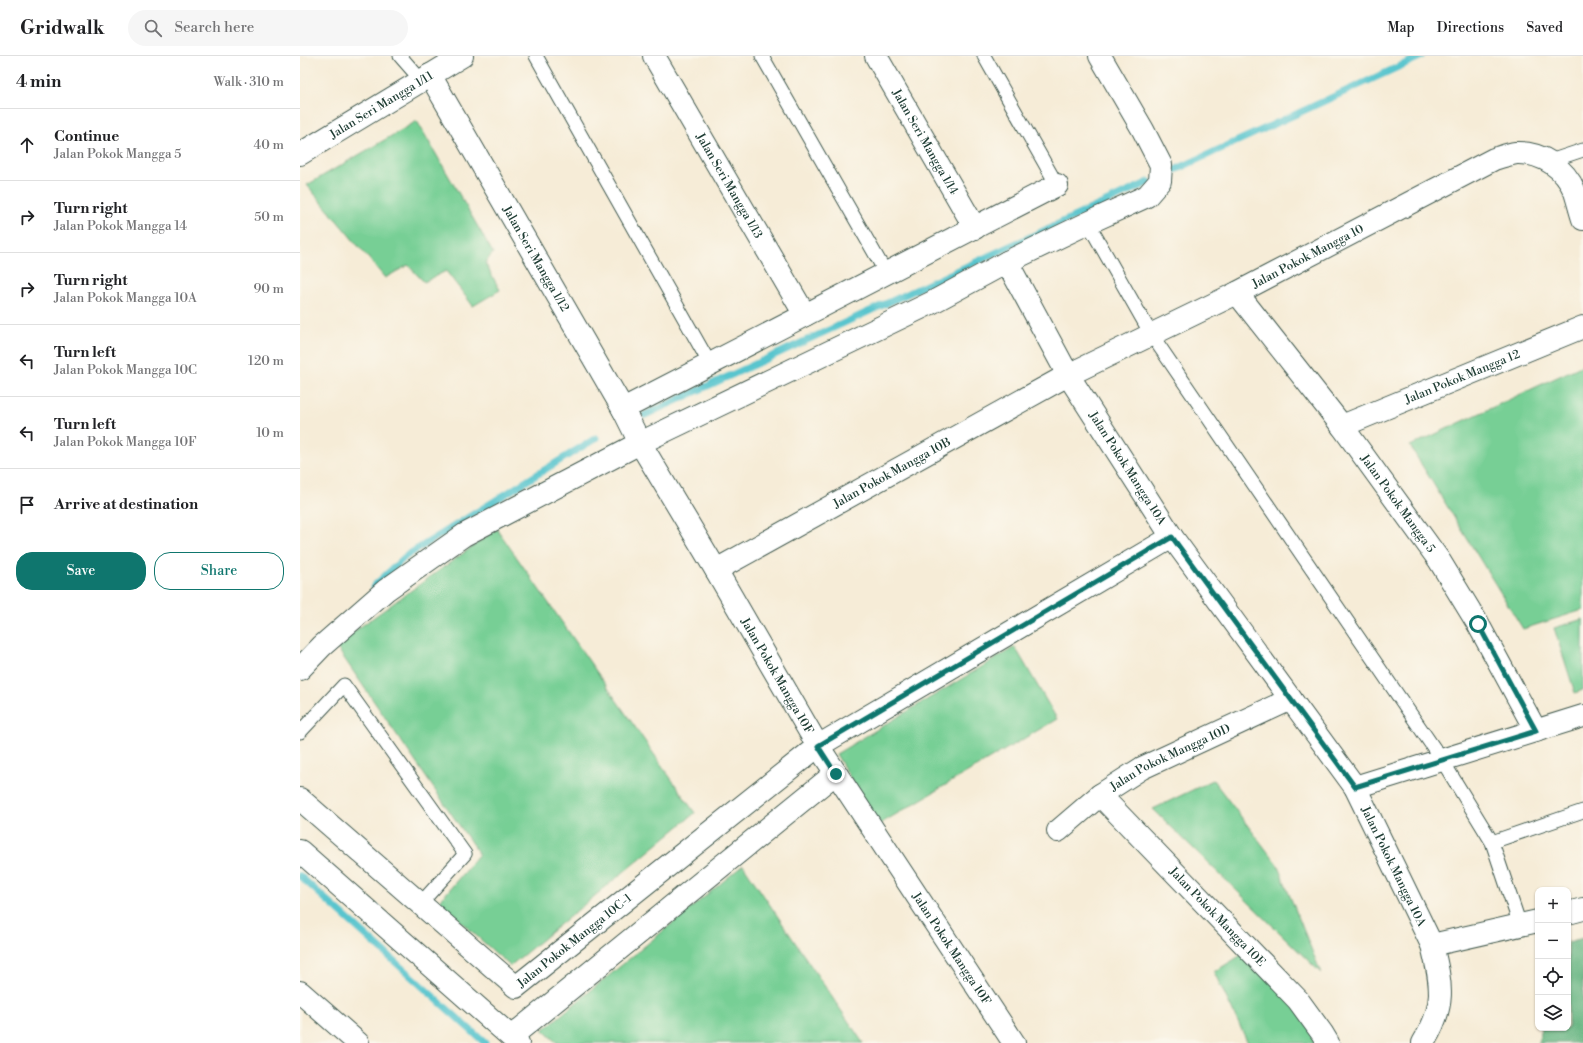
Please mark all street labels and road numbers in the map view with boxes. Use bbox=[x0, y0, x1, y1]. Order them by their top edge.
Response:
street label: Jalan Seri Mangga 1/11 bbox=[326, 67, 436, 142]
street label: Jalan Seri Mangga 1/14 bbox=[889, 85, 962, 197]
street label: Jalan Seri Mangga 1/13 bbox=[692, 129, 766, 241]
street label: Jalan Seri Mangga 1/12 bbox=[499, 202, 573, 314]
street label: Jalan Pokok Mangga 10 bbox=[1248, 221, 1366, 292]
street label: Jalan Pokok Mangga 12 bbox=[1401, 346, 1522, 407]
street label: Jalan Pokok Mangga 10A bbox=[1085, 408, 1170, 528]
street label: Jalan Pokok Mangga 10B bbox=[829, 434, 953, 512]
street label: Jalan Pokok Mangga 5 bbox=[1357, 451, 1439, 556]
street label: Jalan Pokok Mangga 10F bbox=[737, 614, 817, 737]
street label: Jalan Pokok Mangga 10D bbox=[1106, 721, 1233, 795]
street label: Jalan Pokok Mangga 10A bbox=[1358, 803, 1430, 930]
street label: Jalan Pokok Mangga 10E bbox=[1165, 863, 1269, 969]
street label: Jalan Pokok Mangga 10F bbox=[909, 889, 994, 1008]
street label: Jalan Pokok Mangga 10C-1 bbox=[513, 890, 635, 991]

